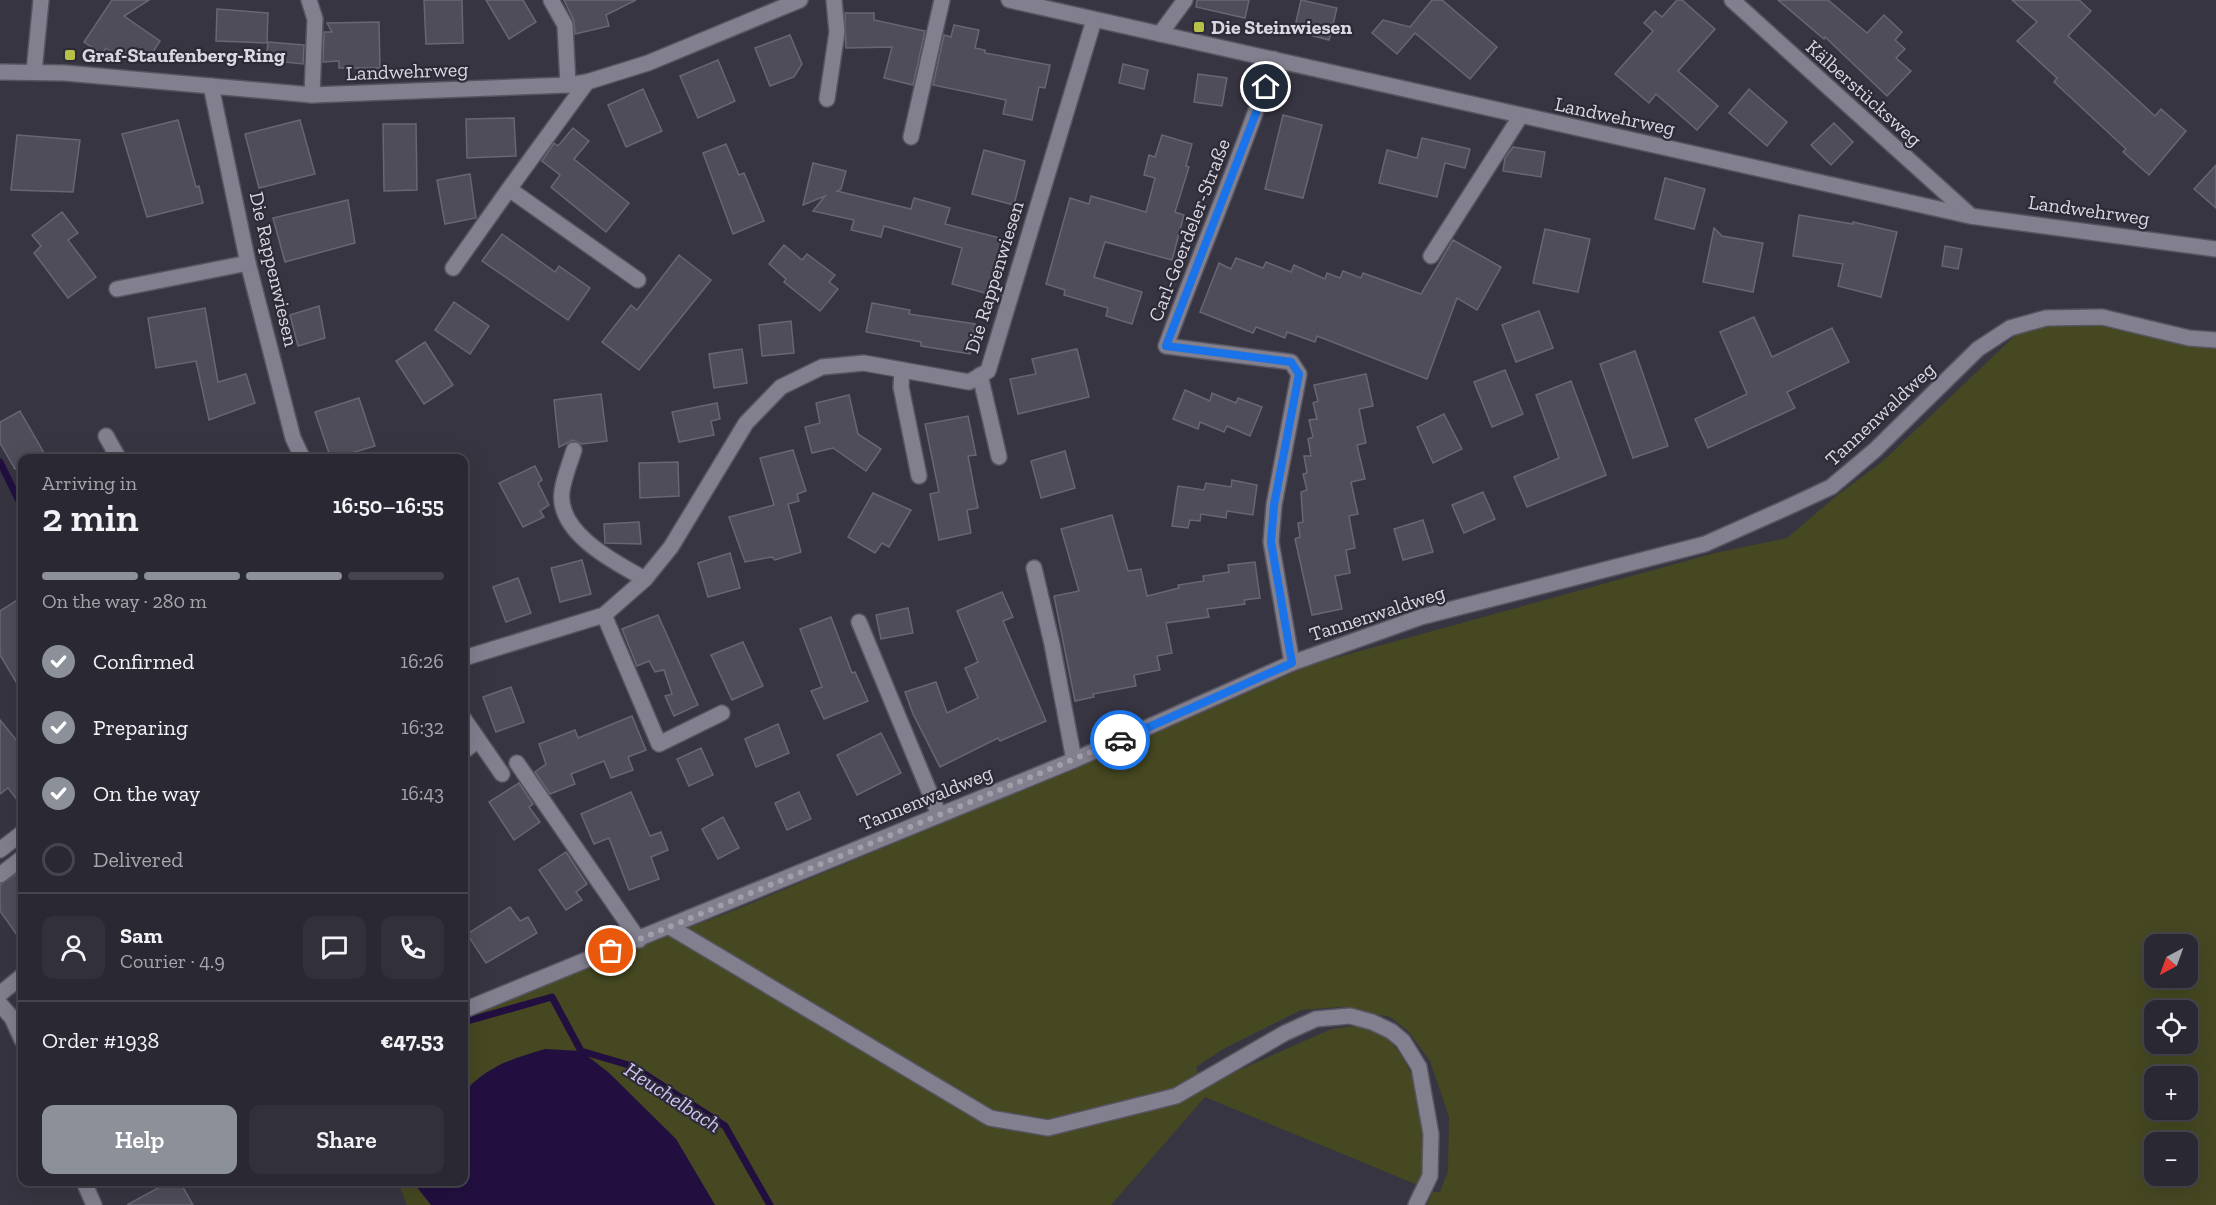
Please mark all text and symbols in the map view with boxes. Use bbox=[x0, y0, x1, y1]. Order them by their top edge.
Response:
place label: Die Steinwiesen bbox=[1211, 15, 1352, 39]
marker: Die Steinwiesen bbox=[1192, 20, 1206, 34]
street label: Kälberstücksweg bbox=[1801, 35, 1927, 151]
place label: Graf-Staufenberg-Ring bbox=[82, 43, 286, 67]
marker: Graf-Staufenberg-Ring bbox=[63, 48, 77, 62]
street label: Landwehrweg bbox=[345, 57, 469, 85]
pin bbox=[1240, 61, 1291, 112]
icon: home bbox=[1249, 70, 1282, 103]
street label: Landwehrweg bbox=[1553, 92, 1677, 140]
street label: Carl-Goerdeler-Straße bbox=[1143, 135, 1235, 325]
street label: Die Rappenwiesen bbox=[245, 189, 304, 349]
street label: Landwehrweg bbox=[2027, 190, 2151, 230]
street label: Die Rappenwiesen bbox=[959, 197, 1029, 356]
street label: Tannenwaldweg bbox=[1820, 357, 1940, 471]
text: Arriving in bbox=[42, 471, 137, 495]
text: 16:50–16:55 bbox=[333, 492, 444, 519]
text: 2 min bbox=[42, 494, 139, 541]
street label: Tannenwaldweg bbox=[1306, 580, 1448, 646]
text: On the way · 280 m bbox=[42, 589, 207, 613]
icon: check bbox=[42, 645, 75, 678]
text: Confirmed bbox=[93, 648, 194, 675]
text: 16:26 bbox=[400, 649, 444, 673]
courier bbox=[1090, 710, 1150, 770]
icon: check bbox=[42, 711, 75, 744]
text: Preparing bbox=[93, 714, 188, 741]
text: 16:32 bbox=[401, 715, 444, 739]
icon: car bbox=[1104, 724, 1137, 757]
street label: Tannenwaldweg bbox=[856, 760, 996, 836]
icon: check bbox=[42, 777, 75, 810]
text: On the way bbox=[93, 780, 200, 807]
text: 16:43 bbox=[401, 781, 444, 805]
text: Delivered bbox=[93, 846, 183, 873]
button: person bbox=[42, 916, 105, 979]
button: chat bbox=[303, 916, 366, 979]
button: phone bbox=[381, 916, 444, 979]
text: Sam bbox=[120, 922, 163, 949]
pin bbox=[585, 925, 636, 976]
icon: bag bbox=[594, 934, 627, 967]
north arrow bbox=[2144, 934, 2198, 988]
map controls bbox=[2144, 934, 2198, 1186]
text: Courier · 4.9 bbox=[120, 949, 225, 973]
button: locate bbox=[2144, 1000, 2198, 1054]
text: Order #1938 bbox=[42, 1027, 159, 1054]
text: €47.53 bbox=[381, 1027, 444, 1054]
water label: Heuchelbach bbox=[620, 1057, 726, 1137]
button: + bbox=[2144, 1066, 2198, 1120]
button: Help bbox=[42, 1105, 237, 1174]
button: Share bbox=[249, 1105, 444, 1174]
button: − bbox=[2144, 1132, 2198, 1186]

